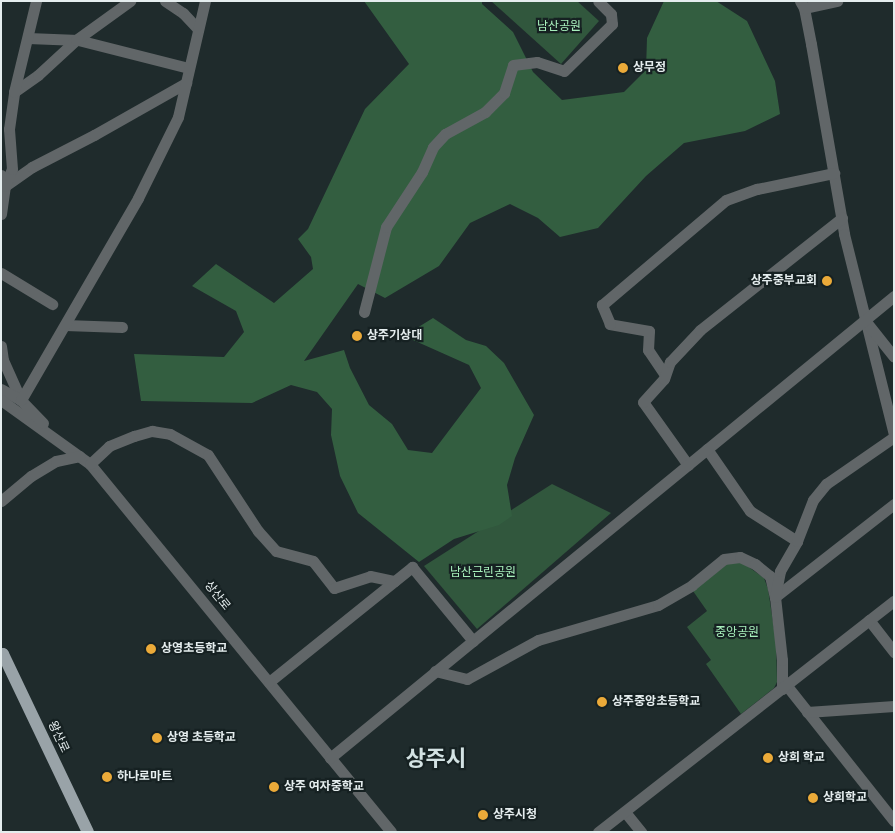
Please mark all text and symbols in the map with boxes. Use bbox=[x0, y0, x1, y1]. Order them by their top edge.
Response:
park label: 남산공원 bbox=[537, 20, 581, 34]
place label: 상무정 bbox=[633, 61, 666, 75]
marker: 상무정 bbox=[617, 62, 629, 74]
place label: 상주중부교회 bbox=[751, 274, 817, 288]
marker: 상주중부교회 bbox=[821, 275, 833, 287]
place label: 상주기상대 bbox=[367, 329, 422, 343]
marker: 상주기상대 bbox=[351, 330, 363, 342]
park label: 남산근린공원 bbox=[450, 566, 516, 580]
street label: 상산로 bbox=[201, 579, 233, 613]
park label: 중앙공원 bbox=[715, 626, 759, 640]
place label: 상영초등학교 bbox=[161, 642, 227, 656]
marker: 상영초등학교 bbox=[145, 643, 157, 655]
place label: 상주중앙초등학교 bbox=[612, 695, 700, 709]
marker: 상주중앙초등학교 bbox=[596, 696, 608, 708]
street label: 왕산로 bbox=[44, 719, 72, 755]
place label: 상영 초등학교 bbox=[167, 731, 236, 745]
marker: 상영 초등학교 bbox=[151, 732, 163, 744]
district label: 상주시 bbox=[406, 746, 466, 772]
place label: 상희 학교 bbox=[778, 751, 825, 765]
marker: 상희 학교 bbox=[762, 752, 774, 764]
place label: 하나로마트 bbox=[117, 770, 172, 784]
marker: 하나로마트 bbox=[101, 771, 113, 783]
place label: 상주 여자중학교 bbox=[284, 780, 364, 794]
marker: 상주 여자중학교 bbox=[268, 781, 280, 793]
place label: 상희학교 bbox=[823, 791, 867, 805]
marker: 상희학교 bbox=[807, 792, 819, 804]
place label: 상주시청 bbox=[493, 808, 537, 822]
marker: 상주시청 bbox=[477, 809, 489, 821]

